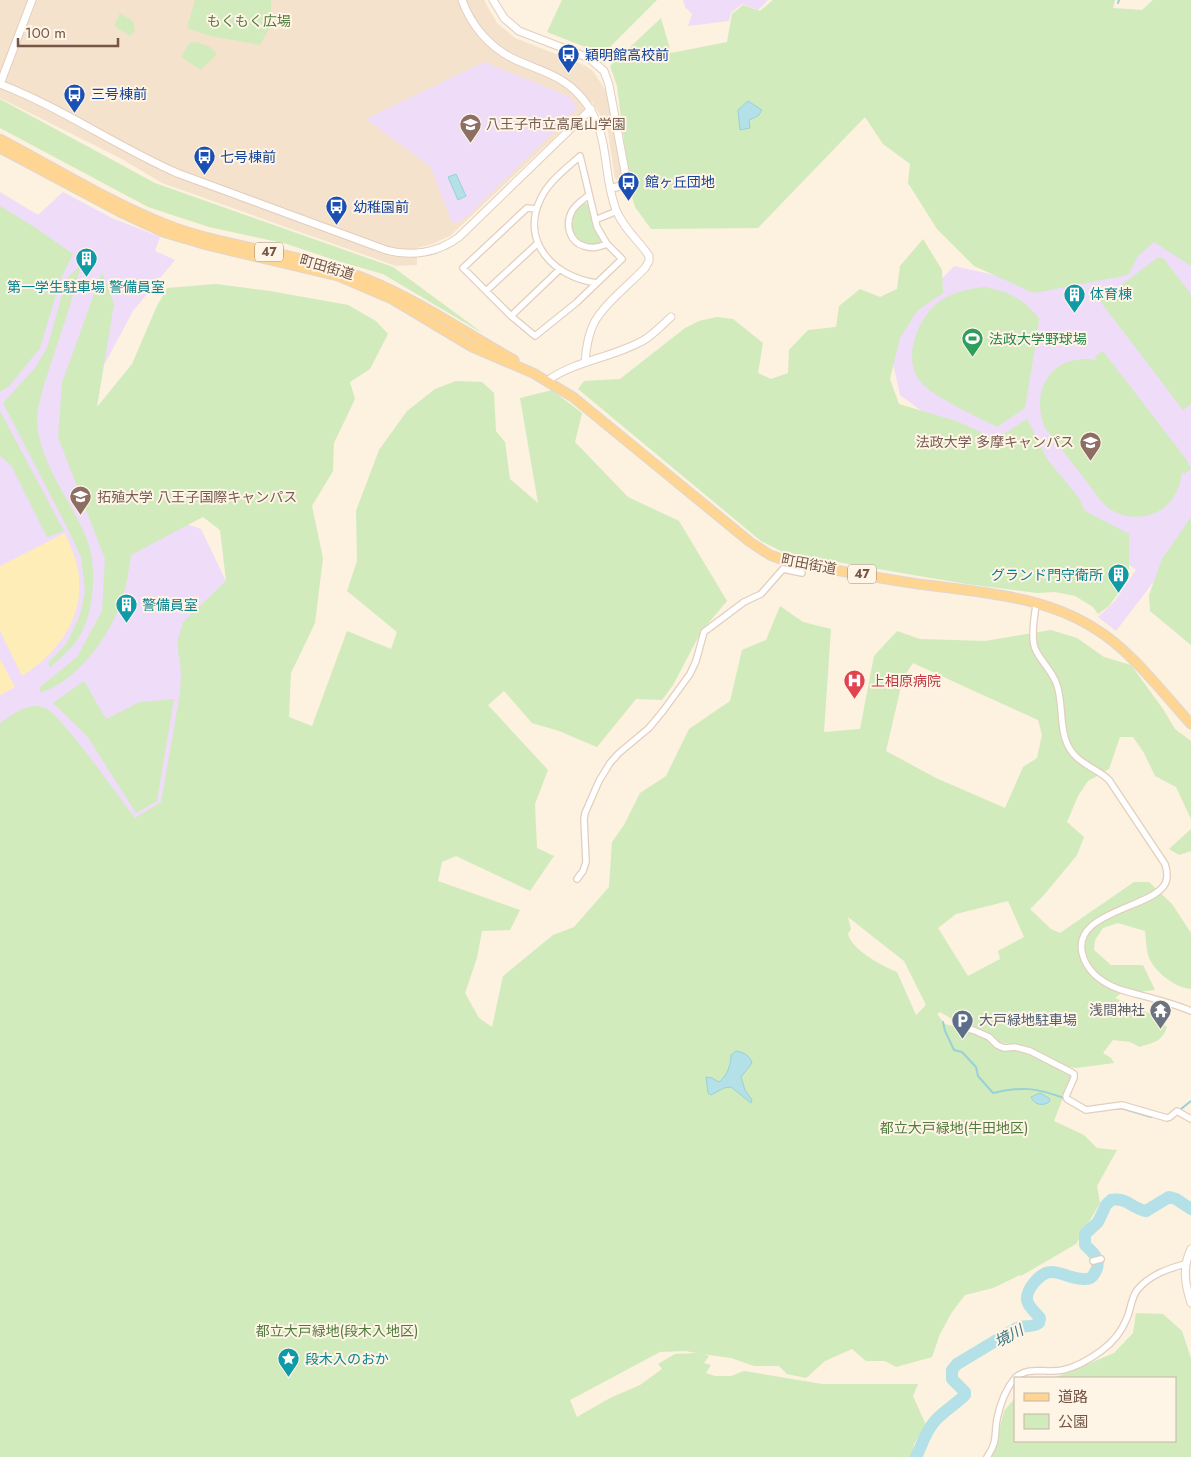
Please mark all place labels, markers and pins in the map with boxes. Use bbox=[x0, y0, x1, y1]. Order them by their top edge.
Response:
bus stop icon: 穎明館高校前 bbox=[557, 43, 581, 74]
place label: 穎明館高校前 bbox=[585, 45, 669, 65]
bus stop icon: 三号棟前 bbox=[63, 82, 87, 113]
place label: 三号棟前 bbox=[91, 84, 147, 104]
school or university icon: 八王子市立高尾山学園 bbox=[458, 112, 482, 143]
place label: 八王子市立高尾山学園 bbox=[486, 114, 626, 134]
bus stop icon: 七号棟前 bbox=[192, 145, 216, 176]
place label: 七号棟前 bbox=[220, 147, 276, 167]
bus stop icon: 館ヶ丘団地 bbox=[617, 170, 641, 201]
place label: 館ヶ丘団地 bbox=[645, 172, 715, 192]
bus stop icon: 幼稚園前 bbox=[325, 195, 349, 226]
place label: 幼稚園前 bbox=[353, 197, 409, 217]
building icon: 第一学生駐車場 警備員室 bbox=[74, 247, 98, 278]
place label: 第一学生駐車場 警備員室 bbox=[7, 277, 165, 297]
building icon: 体育棟 bbox=[1062, 282, 1086, 313]
place label: 体育棟 bbox=[1090, 284, 1132, 304]
sports icon: 法政大学野球場 bbox=[961, 327, 985, 358]
place label: 法政大学野球場 bbox=[989, 329, 1087, 349]
school or university icon: 法政大学 多摩キャンパス bbox=[1078, 430, 1102, 461]
place label: 法政大学 多摩キャンパス bbox=[916, 432, 1074, 452]
school or university icon: 拓殖大学 八王子国際キャンパス bbox=[69, 485, 93, 516]
place label: 拓殖大学 八王子国際キャンパス bbox=[97, 487, 297, 507]
building icon: グランド門守衛所 bbox=[1107, 563, 1131, 594]
place label: グランド門守衛所 bbox=[991, 565, 1103, 585]
building icon: 警備員室 bbox=[114, 593, 138, 624]
place label: 警備員室 bbox=[142, 595, 198, 615]
hospital icon: 上相原病院 bbox=[843, 669, 867, 700]
place label: 上相原病院 bbox=[871, 671, 941, 691]
temple icon: 浅間神社 bbox=[1149, 998, 1173, 1029]
place label: 浅間神社 bbox=[1089, 1000, 1145, 1020]
parking icon: 大戸緑地駐車場 bbox=[951, 1008, 975, 1039]
place label: 大戸緑地駐車場 bbox=[979, 1010, 1077, 1030]
place icon: 段木入のおか bbox=[277, 1347, 301, 1378]
place label: 段木入のおか bbox=[305, 1349, 389, 1369]

